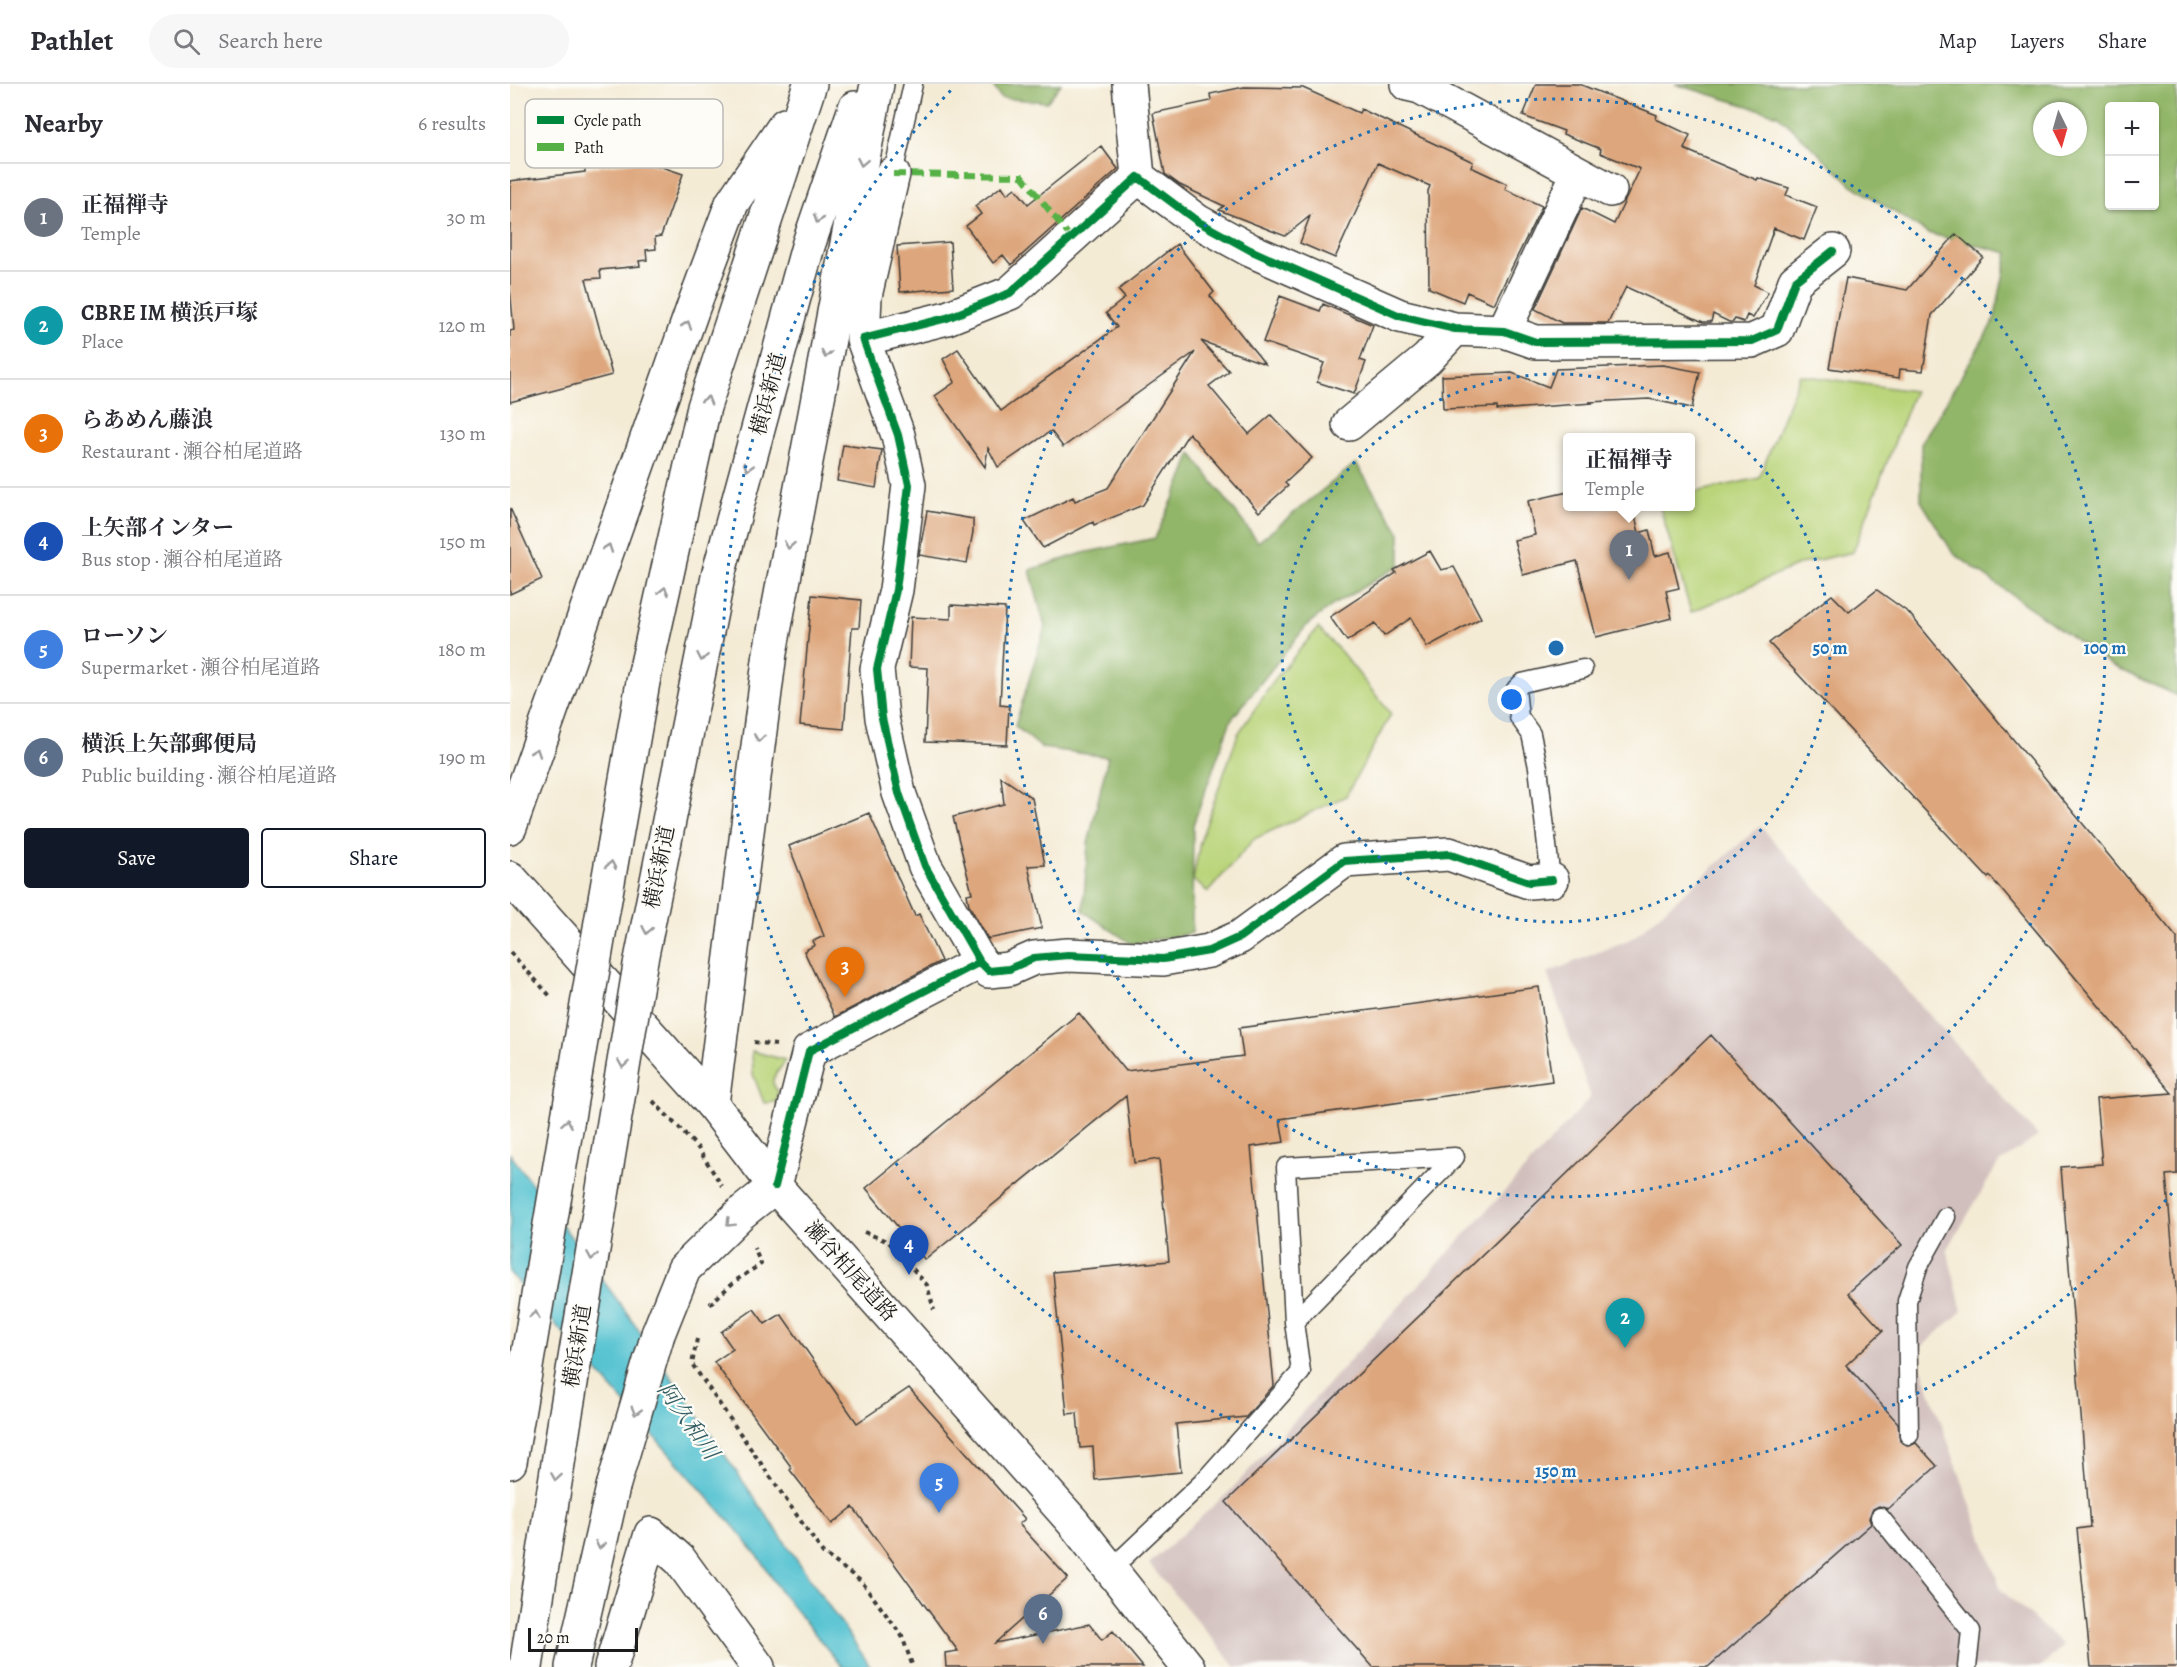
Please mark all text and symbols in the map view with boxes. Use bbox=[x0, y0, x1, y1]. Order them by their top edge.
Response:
search box bbox=[149, 14, 569, 68]
text: Pathlet bbox=[30, 22, 113, 60]
icon: search bbox=[170, 25, 203, 58]
text: Search here bbox=[218, 26, 323, 56]
text: Map bbox=[1938, 27, 1977, 55]
text: Layers bbox=[2010, 27, 2065, 55]
text: Share bbox=[2098, 27, 2147, 55]
legend bbox=[525, 99, 723, 168]
north arrow bbox=[2033, 102, 2087, 156]
map controls bbox=[2105, 102, 2159, 210]
button: + bbox=[2105, 102, 2159, 156]
text: Nearby bbox=[24, 106, 103, 141]
text: 6 results bbox=[418, 110, 486, 137]
text: Cycle path bbox=[574, 110, 642, 132]
text: Path bbox=[574, 137, 604, 159]
button: − bbox=[2105, 156, 2159, 210]
one-way arrow bbox=[856, 157, 869, 167]
text: 正福禅寺 bbox=[81, 190, 169, 220]
text: 1 bbox=[40, 204, 47, 231]
text: 30 m bbox=[446, 204, 486, 231]
one-way arrow bbox=[812, 213, 825, 224]
text: Temple bbox=[81, 220, 141, 247]
text: CBRE IM 横浜戸塚 bbox=[81, 298, 258, 328]
text: 2 bbox=[39, 312, 48, 339]
text: 120 m bbox=[438, 312, 486, 339]
one-way arrow bbox=[679, 320, 692, 331]
text: Place bbox=[81, 328, 123, 355]
one-way arrow bbox=[820, 348, 833, 358]
street label: 横浜新道 bbox=[744, 350, 792, 438]
one-way arrow bbox=[700, 395, 712, 406]
text: らあめん藤浪 bbox=[81, 405, 213, 435]
text: 3 bbox=[39, 420, 48, 447]
text: 130 m bbox=[440, 420, 486, 447]
popup bbox=[1563, 433, 1695, 511]
text: Restaurant · 瀬谷柏尾道路 bbox=[81, 438, 303, 465]
text: 正福禅寺 bbox=[1585, 445, 1673, 475]
one-way arrow bbox=[742, 462, 755, 472]
text: Temple bbox=[1585, 475, 1645, 502]
text: 上矢部インター bbox=[81, 513, 234, 543]
text: 4 bbox=[39, 528, 48, 555]
text: 150 m bbox=[439, 528, 486, 555]
pin: 1 bbox=[1610, 530, 1648, 580]
one-way arrow bbox=[783, 540, 796, 550]
one-way arrow bbox=[600, 543, 613, 554]
text: Bus stop · 瀬谷柏尾道路 bbox=[81, 546, 283, 573]
one-way arrow bbox=[656, 586, 669, 596]
text: ローソン bbox=[81, 621, 168, 651]
text: 5 bbox=[39, 636, 48, 663]
text: 180 m bbox=[438, 636, 486, 663]
text: 50 m bbox=[1813, 636, 1847, 660]
text: 100 m bbox=[2084, 636, 2126, 660]
centre of rings bbox=[1546, 638, 1566, 658]
one-way arrow bbox=[696, 651, 709, 661]
text: Supermarket · 瀬谷柏尾道路 bbox=[81, 654, 320, 681]
your location bbox=[1497, 685, 1526, 714]
text: 横浜上矢部郵便局 bbox=[81, 729, 257, 759]
one-way arrow bbox=[753, 733, 766, 742]
text: 6 bbox=[39, 744, 48, 771]
text: 190 m bbox=[439, 744, 486, 771]
one-way arrow bbox=[529, 747, 542, 758]
text: Public building · 瀬谷柏尾道路 bbox=[81, 762, 337, 789]
street label: 横浜新道 bbox=[637, 823, 681, 911]
button: Save bbox=[24, 828, 249, 888]
button: Share bbox=[261, 828, 486, 888]
one-way arrow bbox=[604, 860, 617, 870]
one-way arrow bbox=[641, 925, 654, 935]
pin: 3 bbox=[826, 948, 864, 997]
one-way arrow bbox=[618, 1059, 630, 1068]
one-way arrow bbox=[560, 1118, 573, 1128]
street label: 瀬谷柏尾道路 bbox=[798, 1215, 904, 1327]
one-way arrow bbox=[727, 1216, 737, 1227]
pin: 4 bbox=[890, 1226, 928, 1275]
one-way arrow bbox=[586, 1251, 599, 1261]
pin: 2 bbox=[1606, 1298, 1644, 1348]
street label: 横浜新道 bbox=[557, 1302, 597, 1390]
one-way arrow bbox=[528, 1311, 540, 1320]
water label: 阿久和川 bbox=[650, 1376, 727, 1467]
one-way arrow bbox=[631, 1405, 643, 1416]
text: 150 m bbox=[1535, 1459, 1577, 1483]
pin: 5 bbox=[920, 1464, 958, 1513]
one-way arrow bbox=[551, 1472, 563, 1481]
one-way arrow bbox=[594, 1539, 607, 1549]
pin: 6 bbox=[1024, 1594, 1062, 1644]
scale bar bbox=[528, 1625, 638, 1652]
text: 20 m bbox=[537, 1627, 570, 1649]

